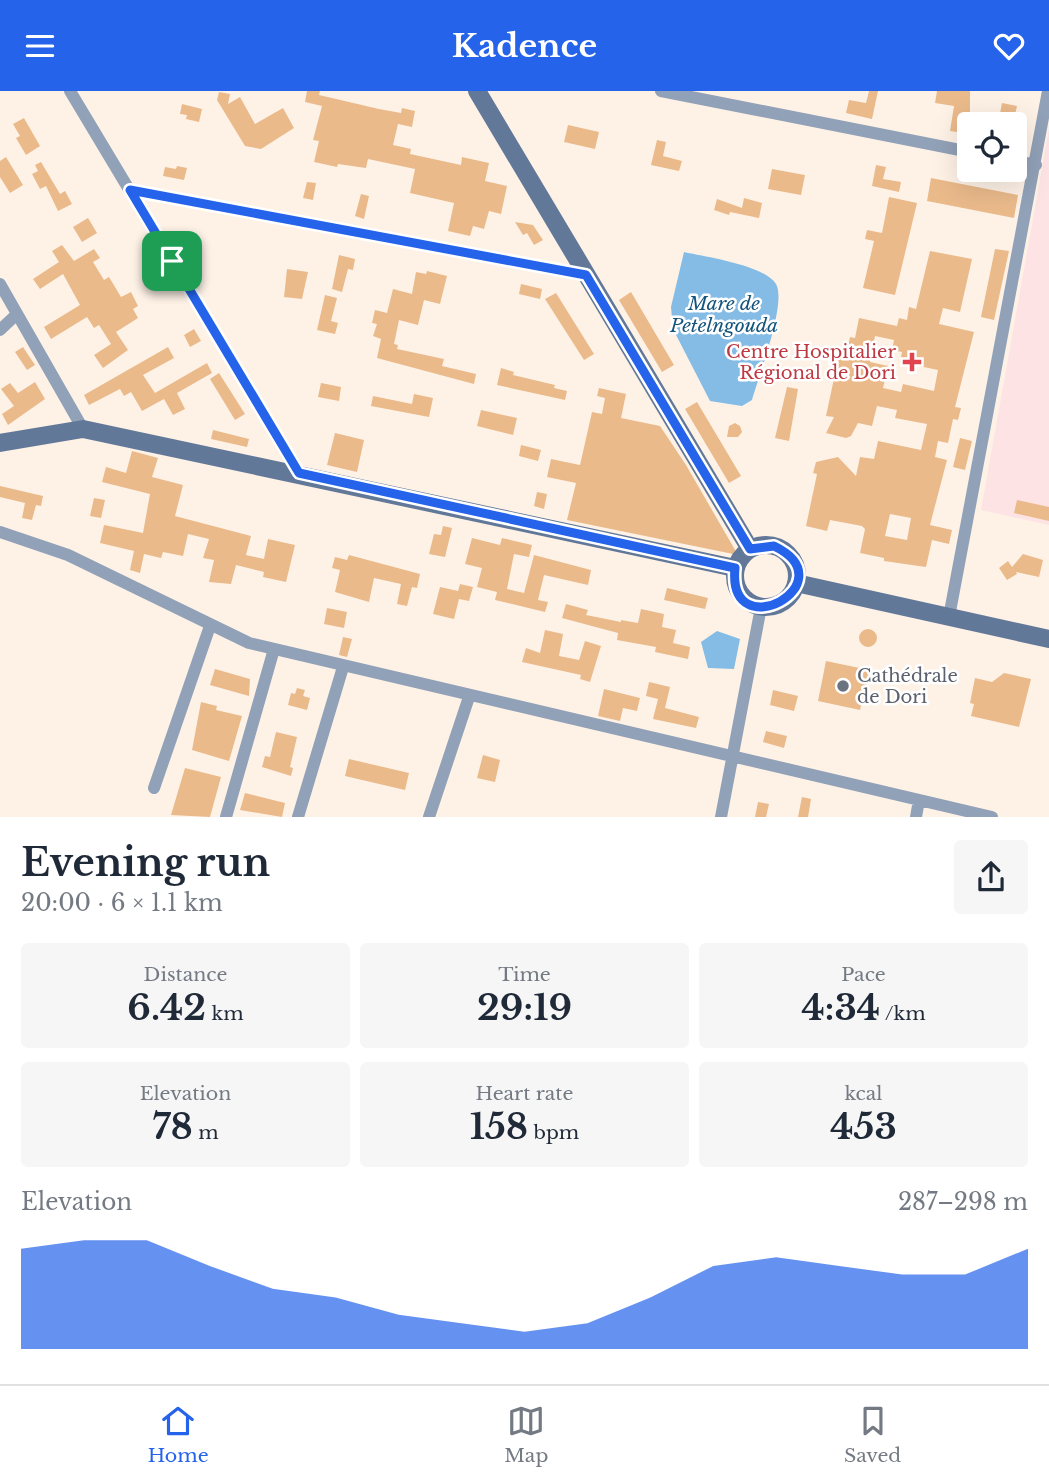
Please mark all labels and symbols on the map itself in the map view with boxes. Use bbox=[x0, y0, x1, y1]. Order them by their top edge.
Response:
pin bbox=[142, 231, 202, 291]
water label: Mare de Petelngouda bbox=[669, 292, 778, 337]
place label: Centre Hospitalier Régional de Dori bbox=[726, 341, 896, 384]
marker: Centre Hospitalier Régional de Dori bbox=[902, 352, 922, 372]
place label: Cathédrale de Dori bbox=[857, 665, 958, 708]
marker: Cathédrale de Dori bbox=[835, 678, 851, 694]

